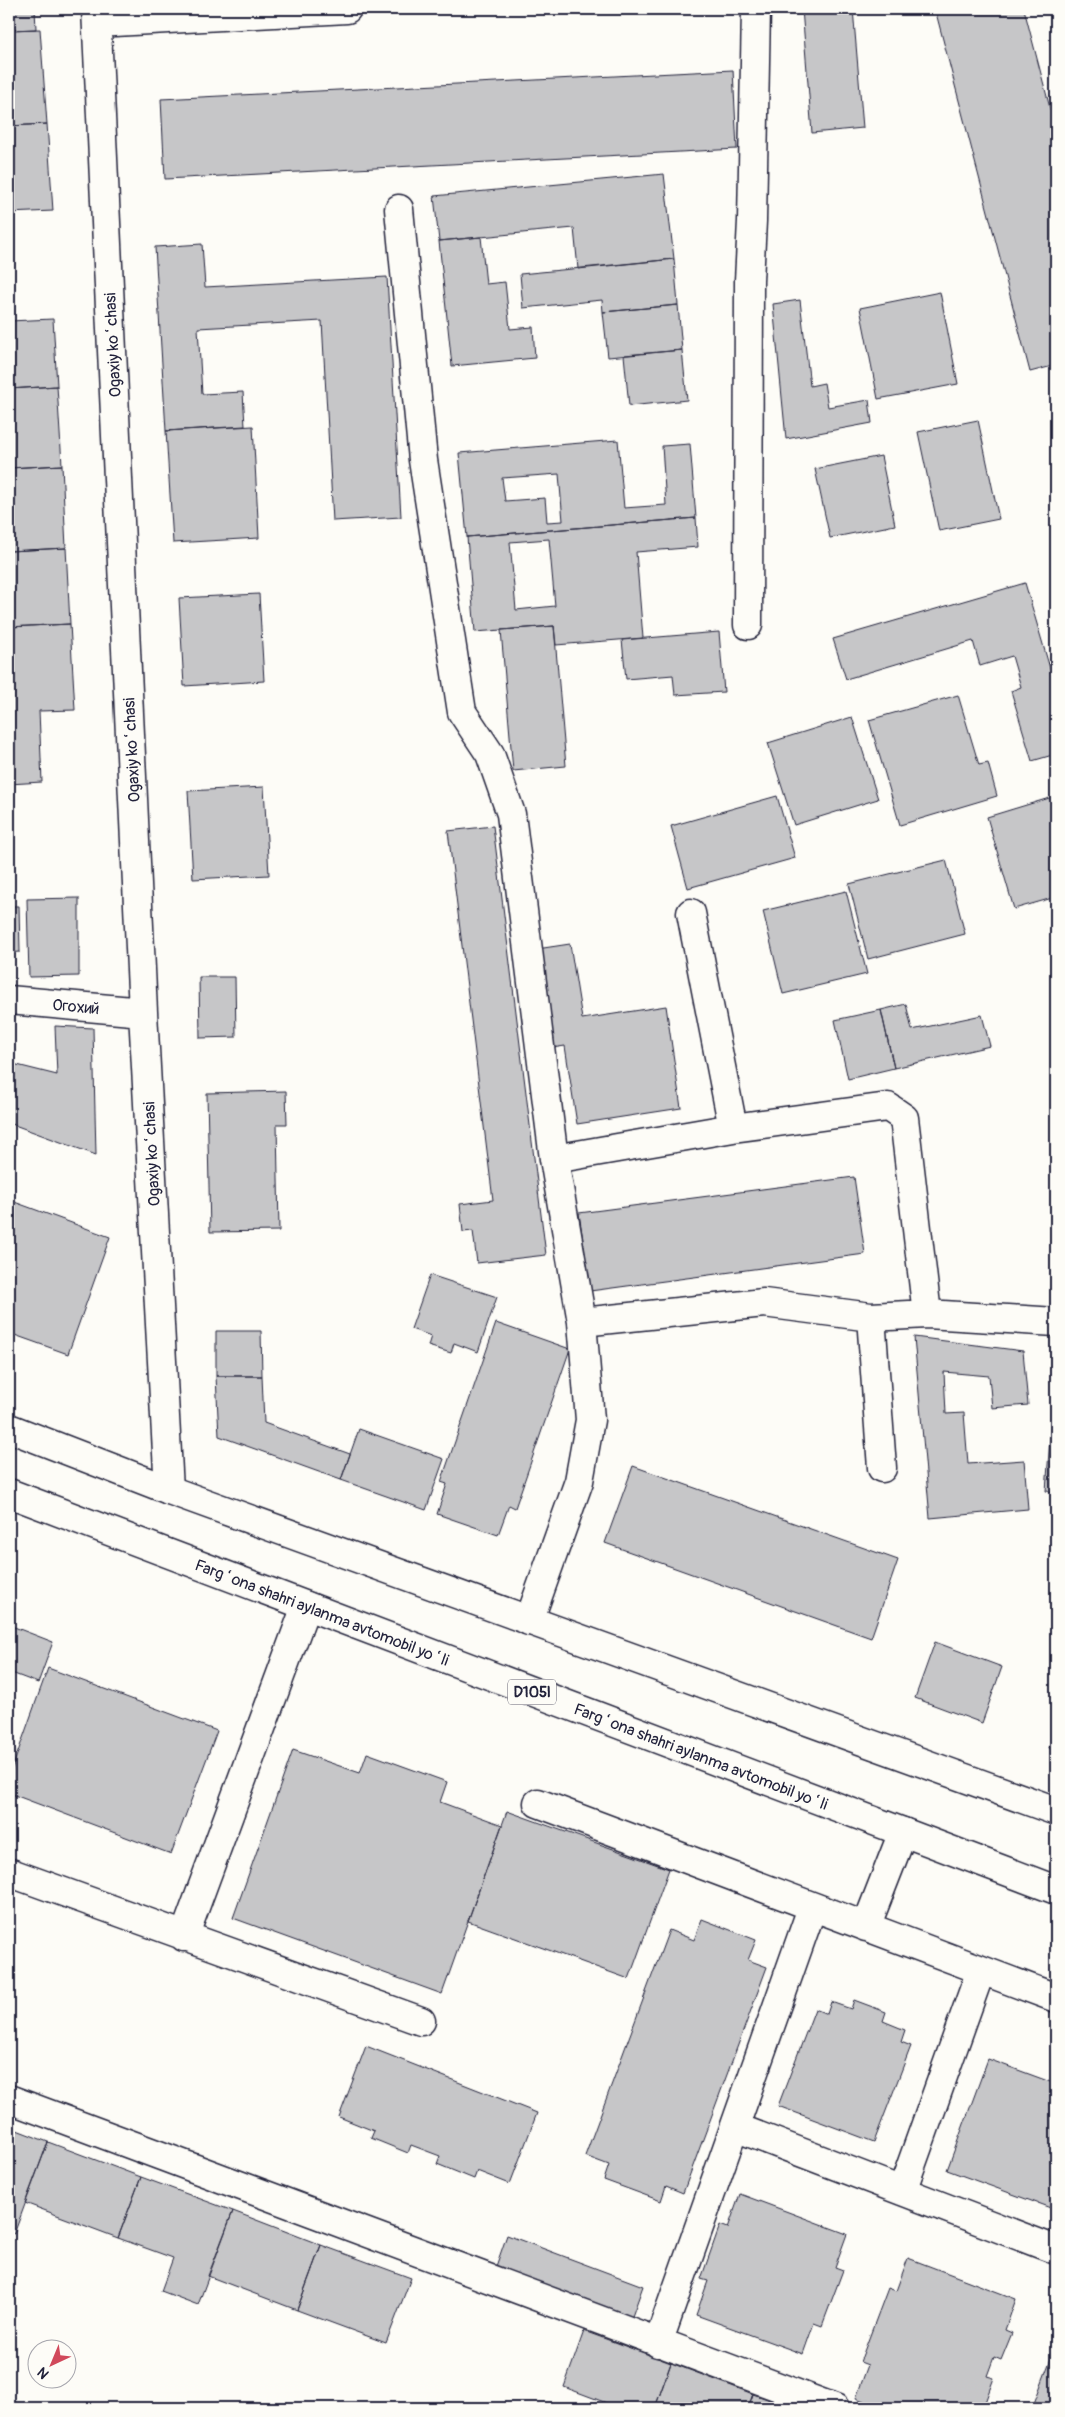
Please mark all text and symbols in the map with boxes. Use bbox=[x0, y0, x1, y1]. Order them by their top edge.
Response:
street label: Ogaxiy koʻchasi bbox=[100, 292, 126, 398]
street label: Ogaxiy koʻchasi bbox=[119, 697, 145, 803]
street label: Огохий bbox=[52, 995, 100, 1019]
street label: Ogaxiy koʻchasi bbox=[139, 1101, 165, 1207]
street label: Fargʻona shahri aylanma avtomobil yoʻli bbox=[192, 1555, 452, 1671]
road number: D105l bbox=[508, 1680, 556, 1704]
street label: Fargʻona shahri aylanma avtomobil yoʻli bbox=[571, 1699, 831, 1815]
north arrow bbox=[28, 2340, 78, 2390]
text: N bbox=[34, 2364, 53, 2382]

